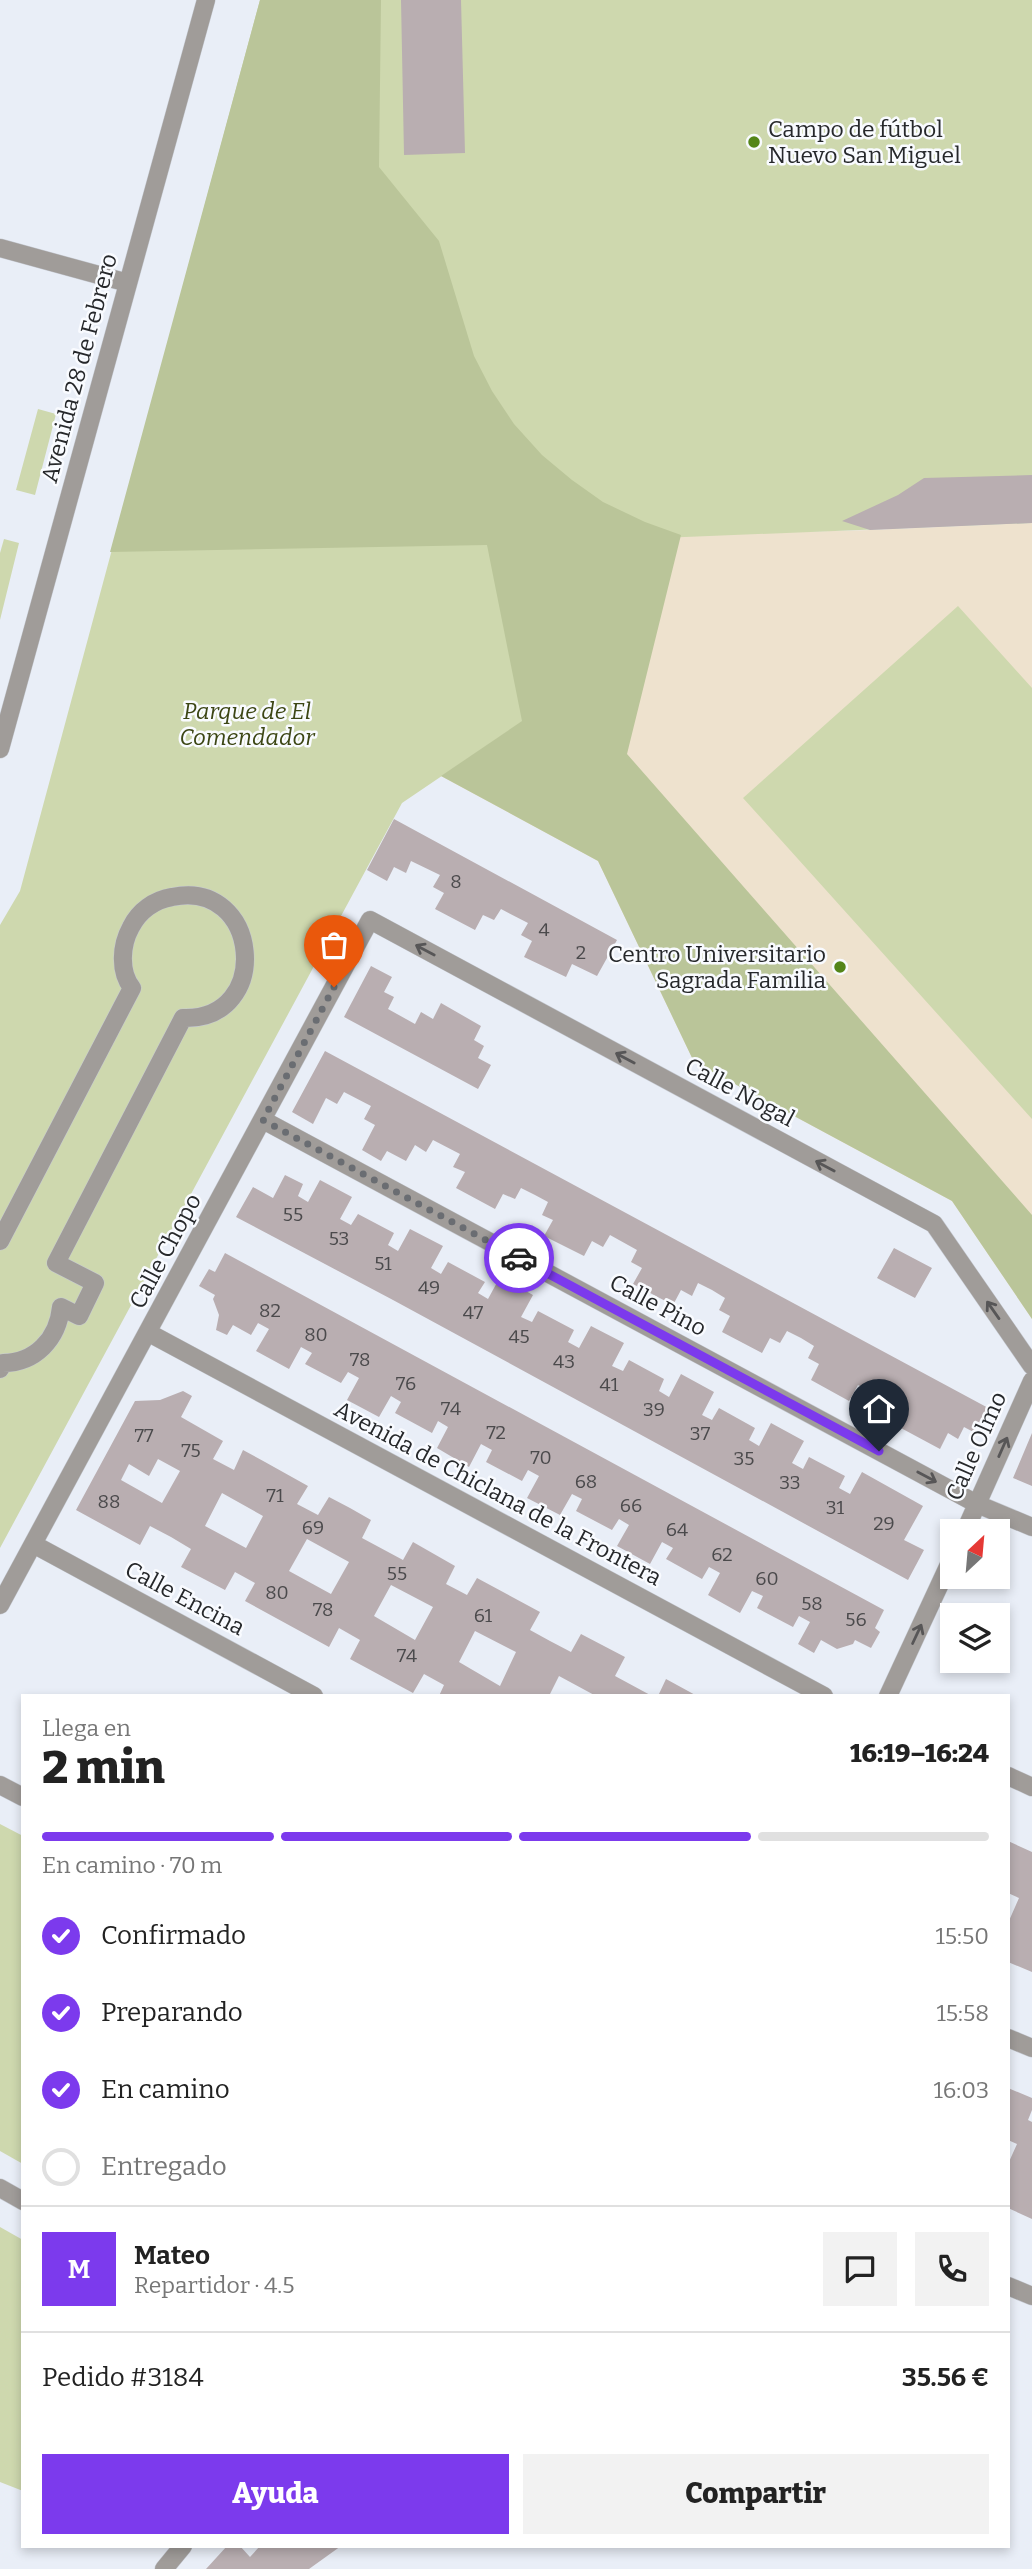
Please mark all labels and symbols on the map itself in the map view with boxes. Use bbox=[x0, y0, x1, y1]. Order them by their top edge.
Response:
place label: Campo de fútbol Nuevo San Miguel bbox=[768, 115, 961, 169]
marker: Campo de fútbol Nuevo San Miguel bbox=[746, 134, 762, 150]
street label: Avenida 28 de Febrero bbox=[35, 250, 123, 486]
park label: Parque de El Comendador bbox=[179, 697, 316, 751]
house number: 8 bbox=[450, 870, 462, 893]
pin bbox=[304, 915, 364, 987]
house number: 4 bbox=[538, 918, 550, 941]
place label: Centro Universitario Sagrada Familia bbox=[608, 940, 826, 994]
house number: 2 bbox=[576, 941, 586, 964]
one-way arrow bbox=[415, 942, 436, 956]
marker: Centro Universitario Sagrada Familia bbox=[832, 959, 848, 975]
one-way arrow bbox=[616, 1050, 636, 1064]
street label: Calle Nogal bbox=[680, 1051, 800, 1133]
one-way arrow bbox=[816, 1159, 836, 1173]
street label: Calle Chopo bbox=[123, 1189, 207, 1313]
house number: 55 bbox=[283, 1203, 303, 1226]
courier bbox=[484, 1223, 554, 1293]
house number: 53 bbox=[329, 1227, 349, 1250]
house number: 51 bbox=[374, 1252, 392, 1275]
street label: Calle Pino bbox=[605, 1268, 711, 1342]
house number: 49 bbox=[418, 1276, 440, 1299]
house number: 82 bbox=[259, 1299, 281, 1322]
house number: 47 bbox=[463, 1301, 484, 1324]
one-way arrow bbox=[986, 1301, 1000, 1320]
house number: 80 bbox=[304, 1323, 328, 1346]
house number: 45 bbox=[508, 1325, 530, 1348]
house number: 78 bbox=[350, 1348, 370, 1371]
house number: 43 bbox=[553, 1350, 575, 1373]
house number: 76 bbox=[396, 1372, 416, 1395]
house number: 41 bbox=[600, 1373, 619, 1396]
pin bbox=[849, 1379, 909, 1451]
street label: Calle Olmo bbox=[940, 1387, 1012, 1505]
street label: Avenida de Chiclana de la Frontera bbox=[330, 1395, 667, 1592]
house number: 74 bbox=[441, 1397, 461, 1420]
house number: 39 bbox=[643, 1398, 665, 1421]
house number: 72 bbox=[486, 1421, 506, 1444]
house number: 37 bbox=[690, 1422, 711, 1445]
house number: 77 bbox=[134, 1424, 154, 1447]
one-way arrow bbox=[997, 1436, 1010, 1458]
house number: 75 bbox=[181, 1439, 201, 1462]
house number: 70 bbox=[530, 1446, 552, 1469]
house number: 35 bbox=[734, 1447, 754, 1470]
house number: 68 bbox=[575, 1470, 597, 1493]
house number: 33 bbox=[779, 1471, 801, 1494]
one-way arrow bbox=[916, 1471, 937, 1484]
house number: 71 bbox=[266, 1484, 284, 1507]
house number: 88 bbox=[98, 1490, 120, 1513]
house number: 66 bbox=[620, 1494, 642, 1517]
house number: 31 bbox=[826, 1496, 845, 1519]
house number: 29 bbox=[873, 1512, 895, 1535]
house number: 69 bbox=[302, 1516, 324, 1539]
house number: 64 bbox=[666, 1518, 688, 1541]
north arrow bbox=[940, 1519, 1010, 1589]
house number: 62 bbox=[711, 1543, 733, 1566]
street label: Calle Encina bbox=[120, 1555, 250, 1641]
house number: 55 bbox=[387, 1562, 407, 1585]
house number: 60 bbox=[755, 1567, 779, 1590]
house number: 80 bbox=[265, 1581, 289, 1604]
house number: 58 bbox=[801, 1592, 823, 1615]
house number: 78 bbox=[313, 1598, 333, 1621]
house number: 61 bbox=[474, 1604, 493, 1627]
house number: 56 bbox=[845, 1608, 867, 1631]
one-way arrow bbox=[911, 1624, 924, 1645]
house number: 74 bbox=[397, 1644, 417, 1667]

